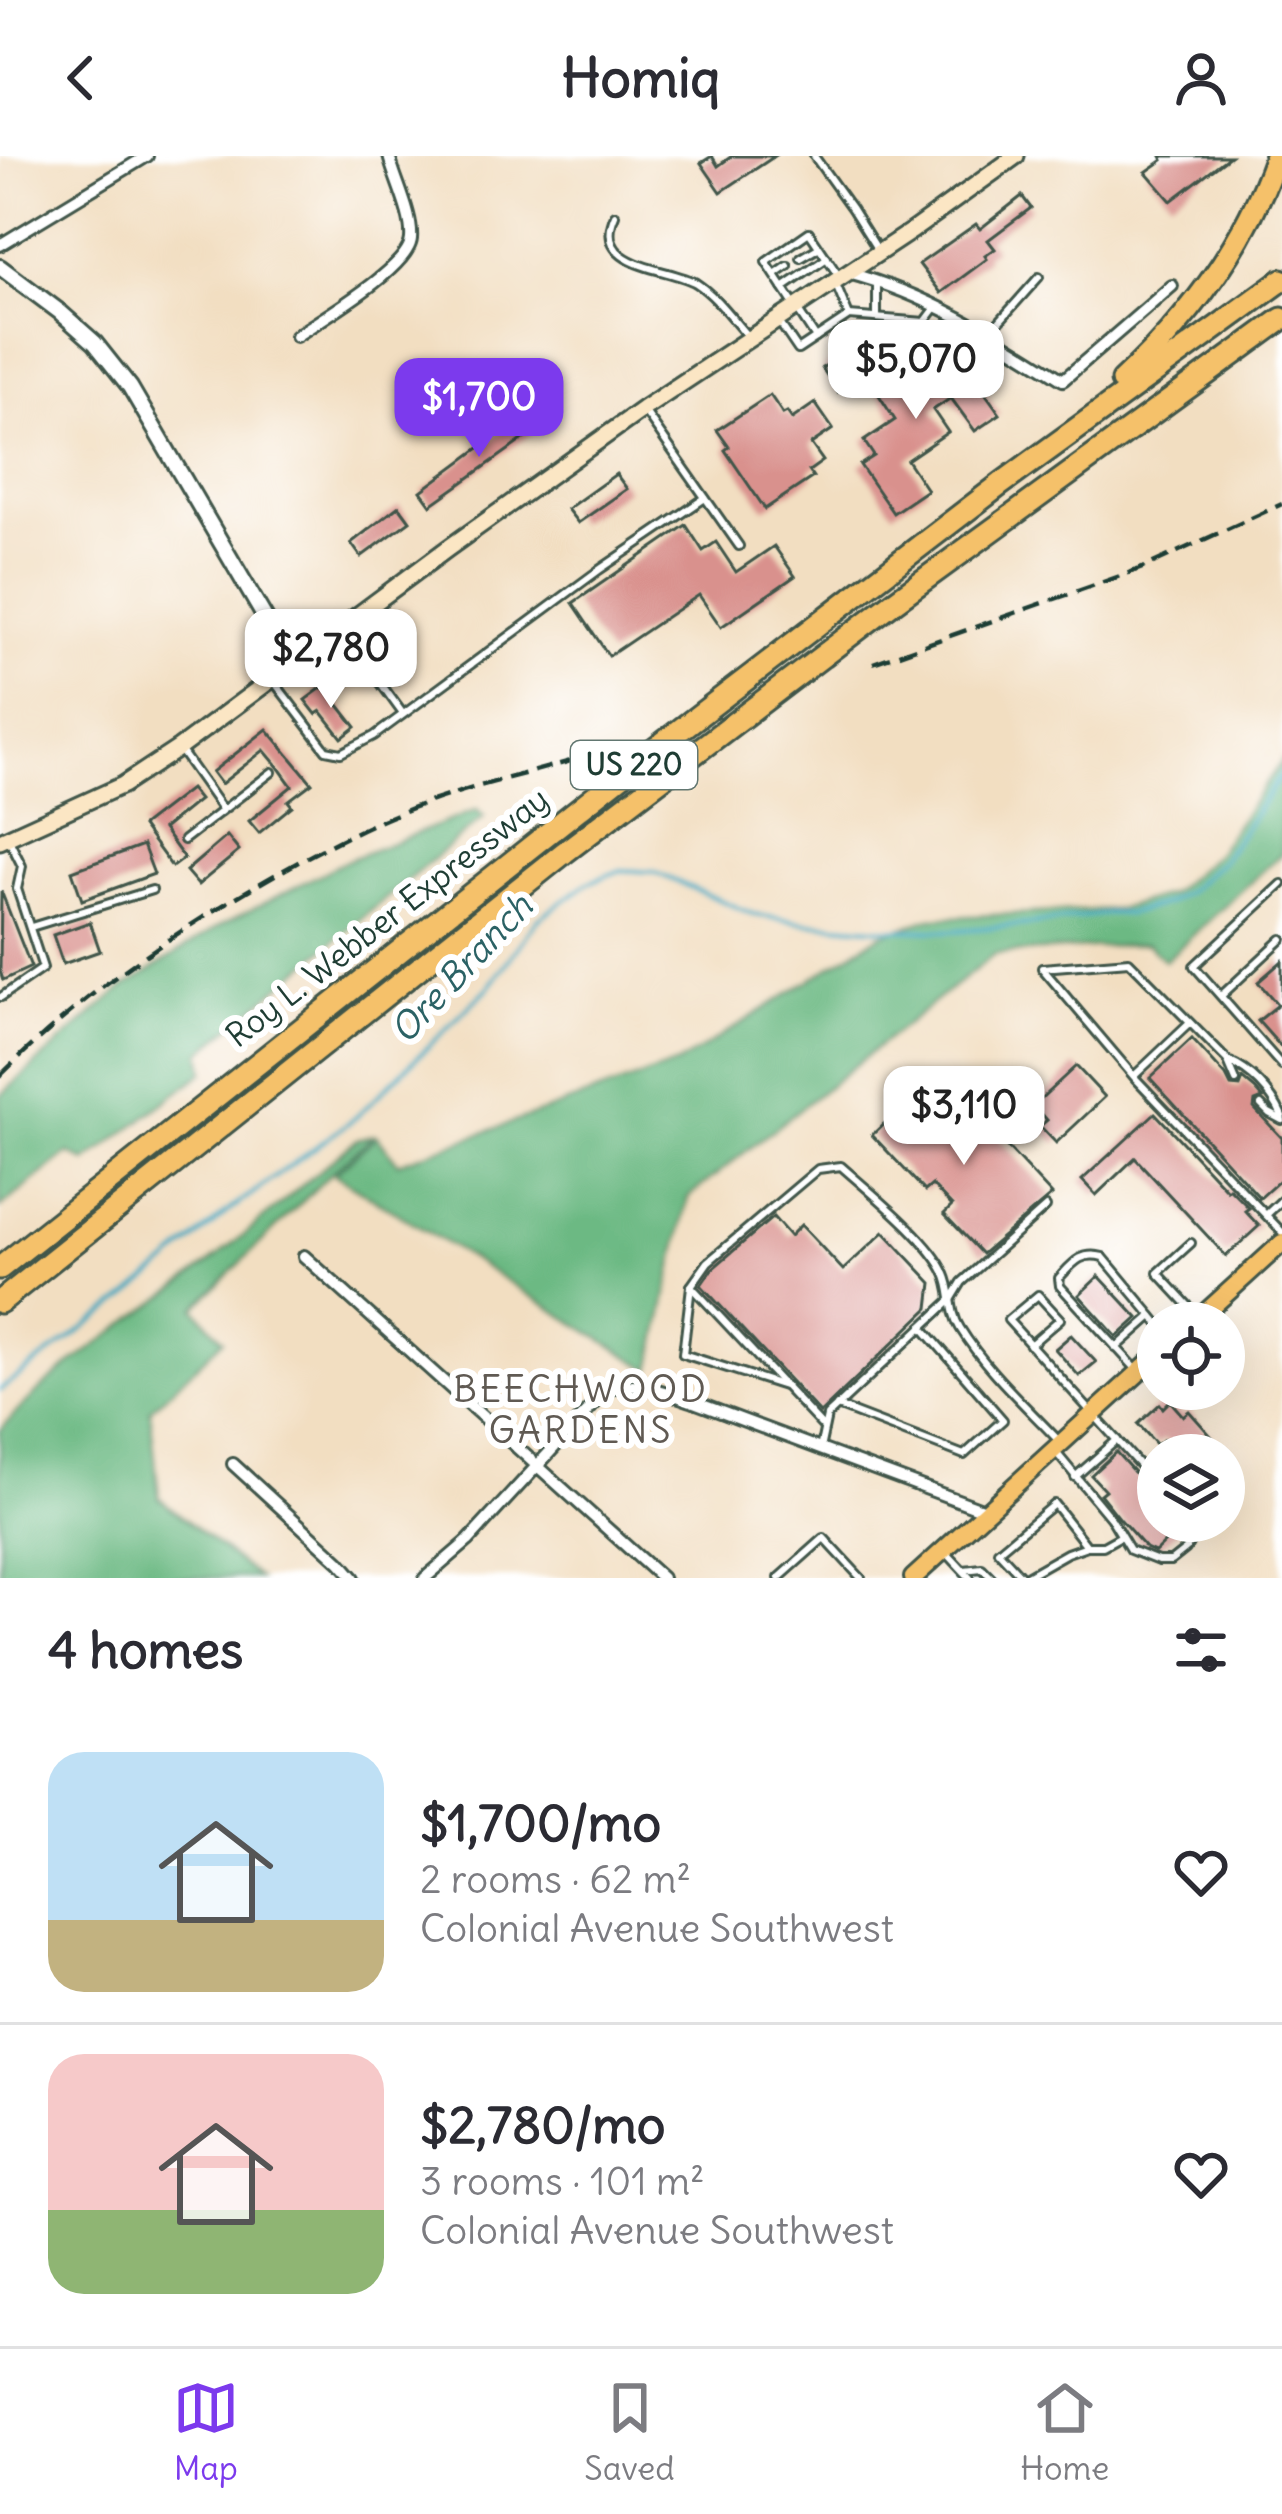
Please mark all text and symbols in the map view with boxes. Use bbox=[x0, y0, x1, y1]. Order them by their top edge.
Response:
text: Homiq bbox=[562, 44, 720, 112]
icon: back bbox=[48, 45, 114, 111]
icon: person bbox=[1168, 45, 1234, 111]
pin: $5,070 bbox=[818, 320, 1014, 422]
text: $5,070 bbox=[855, 334, 977, 383]
pin: $1,700 bbox=[381, 358, 577, 460]
text: $1,700 bbox=[421, 372, 537, 421]
pin: $2,780 bbox=[233, 609, 429, 711]
text: $2,780 bbox=[272, 623, 390, 672]
road number: US 220 bbox=[571, 741, 697, 789]
street label: Roy L. Webber Expressway bbox=[217, 778, 557, 1056]
water label: Ore Branch bbox=[381, 883, 543, 1052]
pin: $3,110 bbox=[866, 1066, 1062, 1168]
text: $3,110 bbox=[910, 1080, 1018, 1129]
map controls bbox=[1137, 1302, 1245, 1542]
button: locate bbox=[1137, 1302, 1245, 1410]
district label: BEECHWOOD GARDENS bbox=[453, 1367, 709, 1453]
button: layers bbox=[1137, 1434, 1245, 1542]
icon: filters bbox=[1168, 1617, 1234, 1683]
text: 4 homes bbox=[48, 1618, 243, 1682]
text: $1,700/mo bbox=[420, 1791, 661, 1855]
icon: home bbox=[144, 1800, 288, 1944]
icon: heart bbox=[1168, 1839, 1234, 1905]
text: 2 rooms · 62 m² bbox=[420, 1855, 691, 1904]
text: Colonial Avenue Southwest bbox=[420, 1904, 894, 1953]
text: $2,780/mo bbox=[420, 2093, 666, 2157]
icon: home bbox=[144, 2102, 288, 2246]
icon: heart bbox=[1168, 2141, 1234, 2207]
text: 3 rooms · 101 m² bbox=[420, 2157, 705, 2206]
text: Colonial Avenue Southwest bbox=[420, 2206, 894, 2255]
tab: Map bbox=[173, 2375, 239, 2489]
tab: Saved bbox=[584, 2375, 675, 2489]
tab: Home bbox=[1020, 2375, 1109, 2489]

